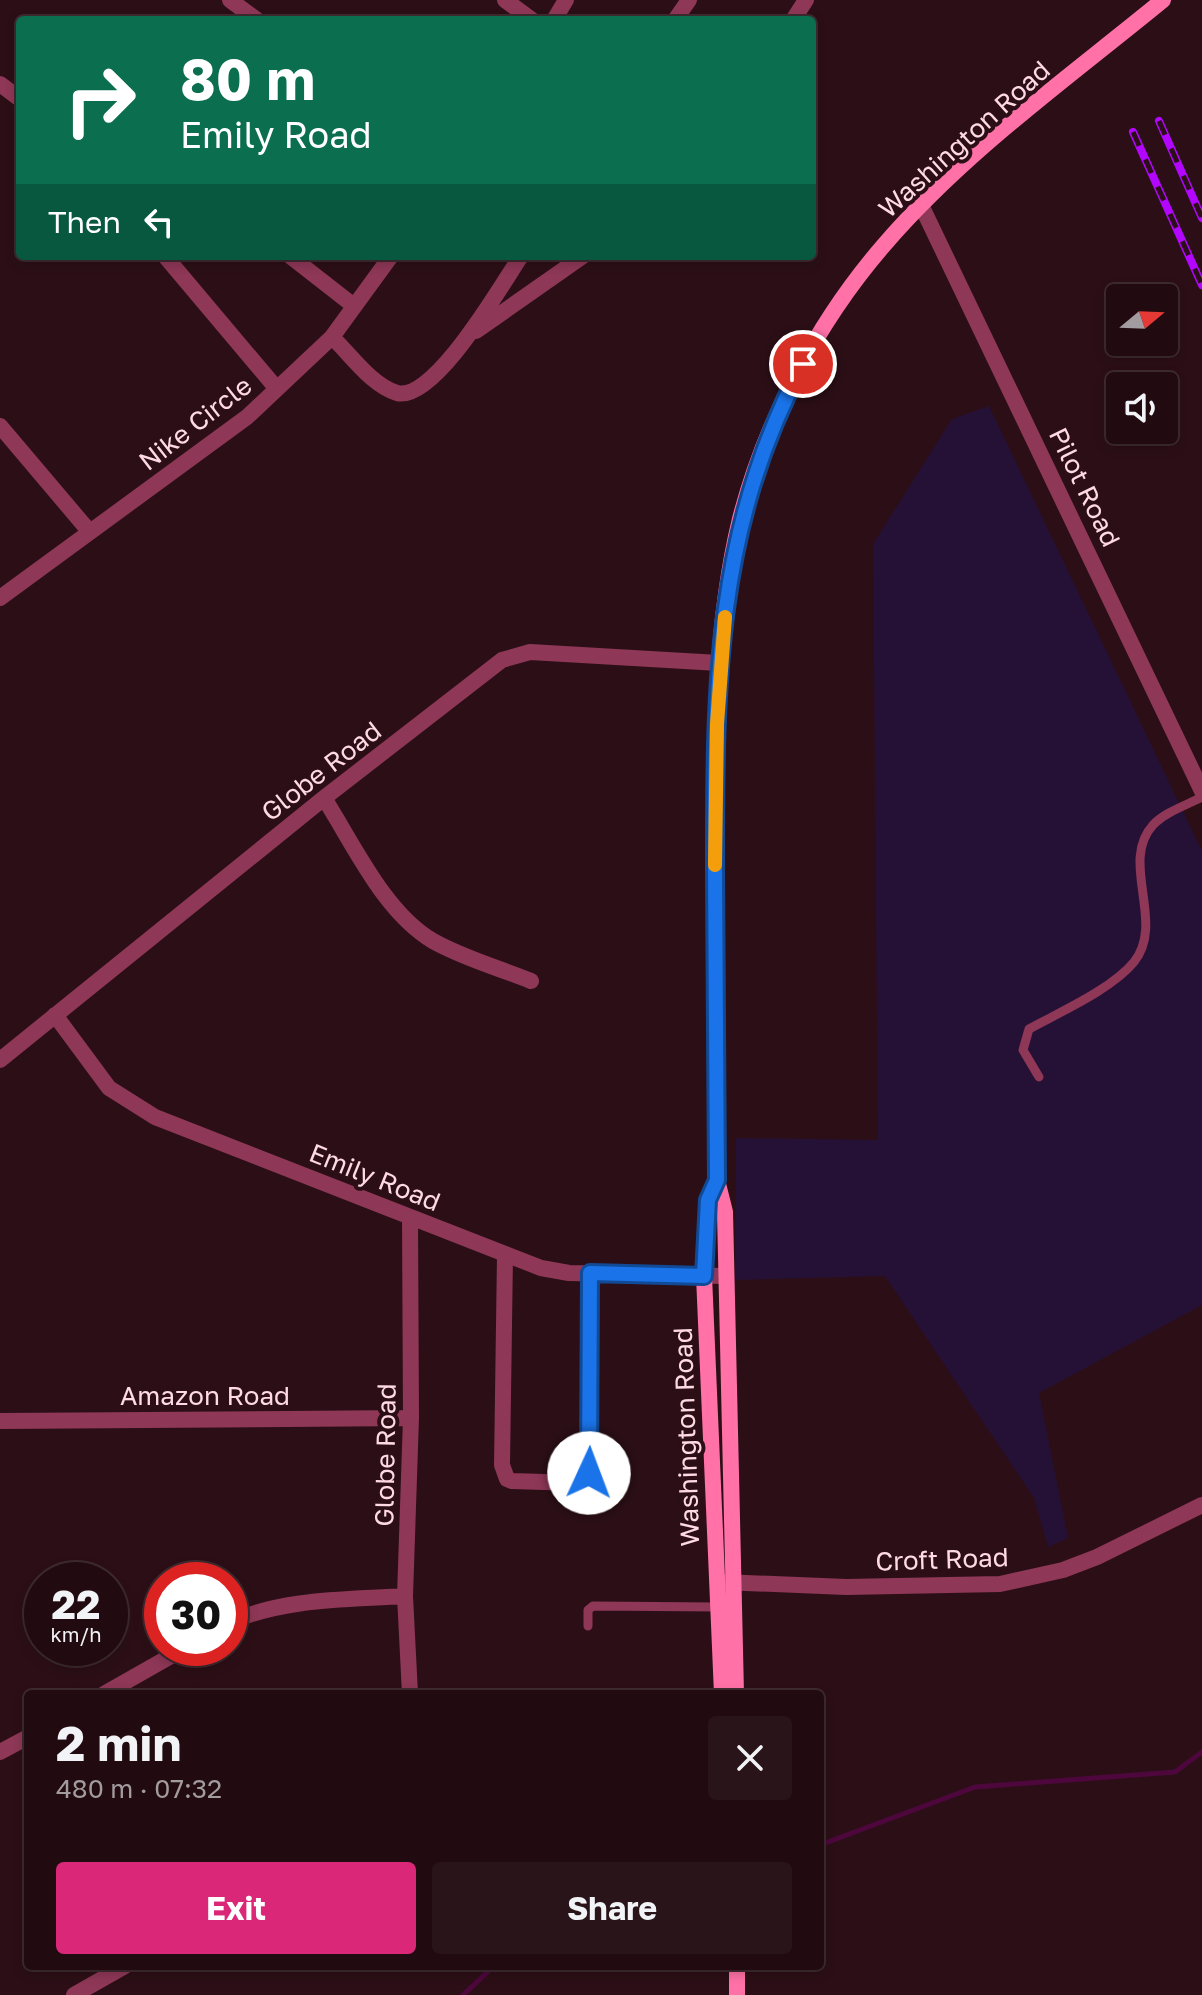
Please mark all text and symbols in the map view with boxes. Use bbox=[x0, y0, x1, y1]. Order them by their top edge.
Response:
text: 80 m bbox=[180, 45, 315, 112]
icon: right bbox=[48, 48, 152, 152]
street label: Washington Road bbox=[872, 54, 1056, 224]
text: Emily Road bbox=[180, 113, 372, 156]
icon: left bbox=[137, 200, 181, 244]
text: Then bbox=[48, 204, 121, 240]
north arrow bbox=[1106, 284, 1178, 356]
map controls bbox=[1106, 284, 1178, 444]
pin bbox=[769, 330, 837, 398]
icon: arrive bbox=[781, 342, 825, 386]
street label: Nike Circle bbox=[133, 369, 257, 477]
button: sound bbox=[1106, 372, 1178, 444]
street label: Pilot Road bbox=[1043, 423, 1127, 551]
street label: Globe Road bbox=[255, 715, 387, 827]
street label: Emily Road bbox=[305, 1137, 445, 1217]
street label: Washington Road bbox=[667, 1327, 705, 1547]
street label: Amazon Road bbox=[120, 1380, 290, 1411]
street label: Globe Road bbox=[368, 1383, 402, 1527]
position arrow bbox=[547, 1431, 631, 1515]
street label: Croft Road bbox=[875, 1541, 1009, 1577]
speed limit sign: 30 bbox=[144, 1562, 248, 1666]
text: 22 bbox=[52, 1580, 100, 1628]
text: km/h bbox=[51, 1622, 101, 1646]
text: 2 min bbox=[56, 1714, 181, 1772]
button: close bbox=[708, 1716, 792, 1800]
text: 480 m · 07:32 bbox=[56, 1773, 222, 1804]
button: Exit bbox=[56, 1862, 416, 1954]
button: Share bbox=[432, 1862, 792, 1954]

